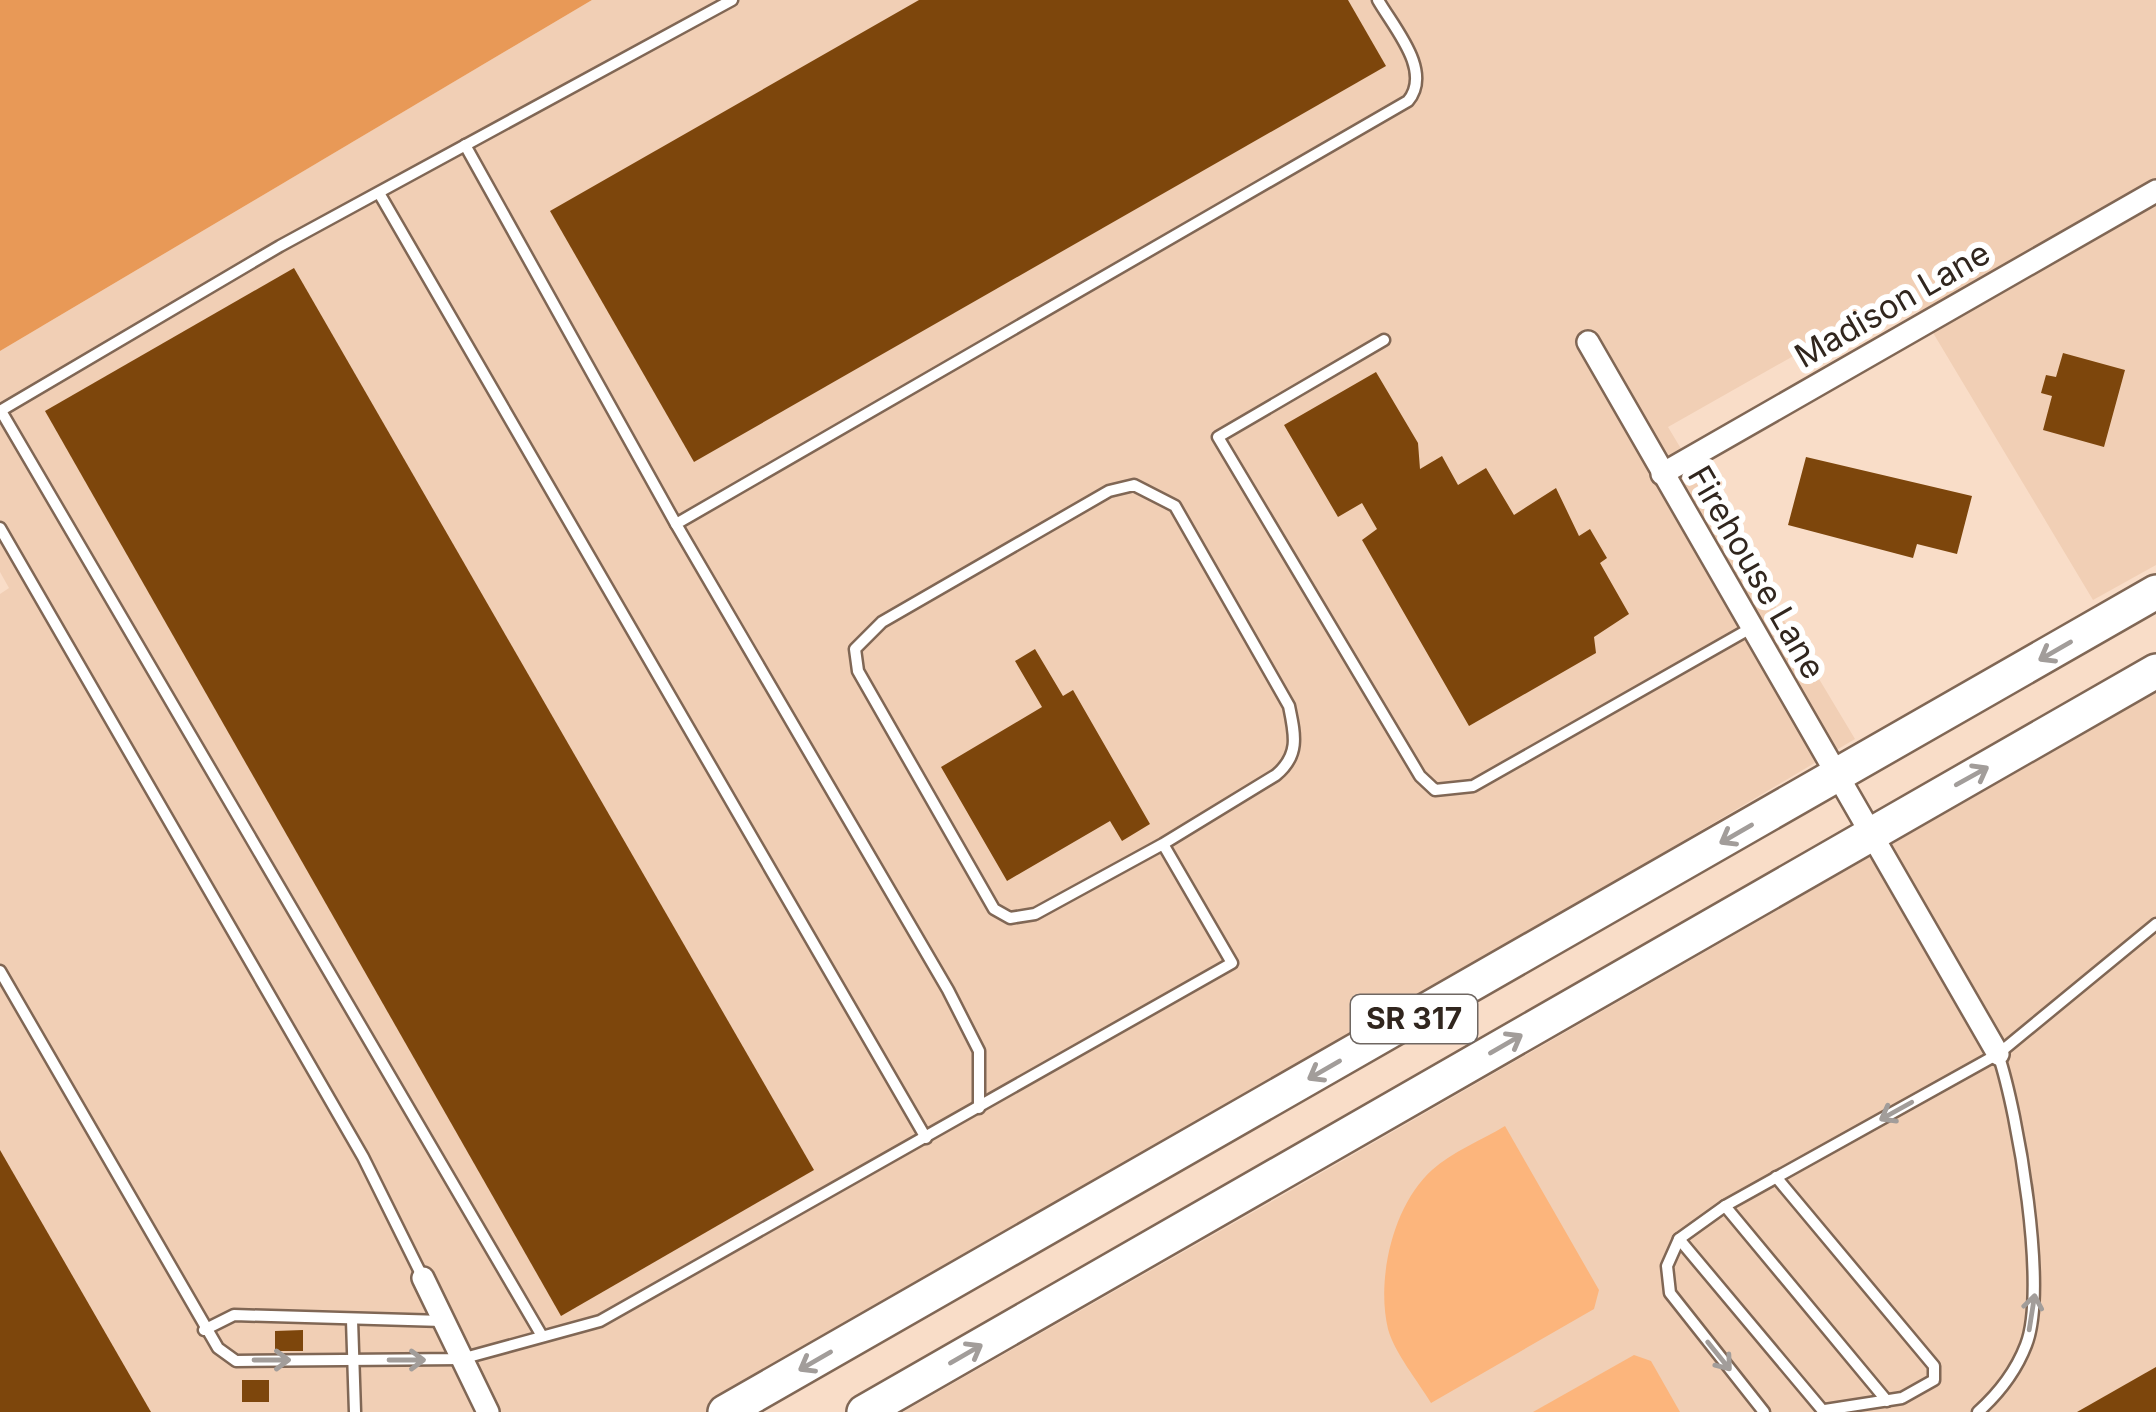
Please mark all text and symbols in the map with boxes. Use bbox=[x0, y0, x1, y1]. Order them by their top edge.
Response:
street label: Madison Lane bbox=[1787, 232, 1997, 376]
street label: Firehouse Lane bbox=[1680, 458, 1834, 686]
one-way arrow bbox=[2038, 639, 2073, 663]
one-way arrow bbox=[1954, 764, 1989, 788]
one-way arrow bbox=[1719, 823, 1754, 847]
road number: SR 317 bbox=[1351, 995, 1477, 1043]
one-way arrow bbox=[1488, 1031, 1523, 1055]
one-way arrow bbox=[1308, 1058, 1343, 1082]
one-way arrow bbox=[1879, 1099, 1914, 1123]
one-way arrow bbox=[2021, 1293, 2044, 1332]
one-way arrow bbox=[1704, 1340, 1732, 1371]
one-way arrow bbox=[948, 1341, 983, 1365]
one-way arrow bbox=[252, 1349, 291, 1371]
one-way arrow bbox=[387, 1349, 426, 1371]
one-way arrow bbox=[799, 1349, 834, 1373]

